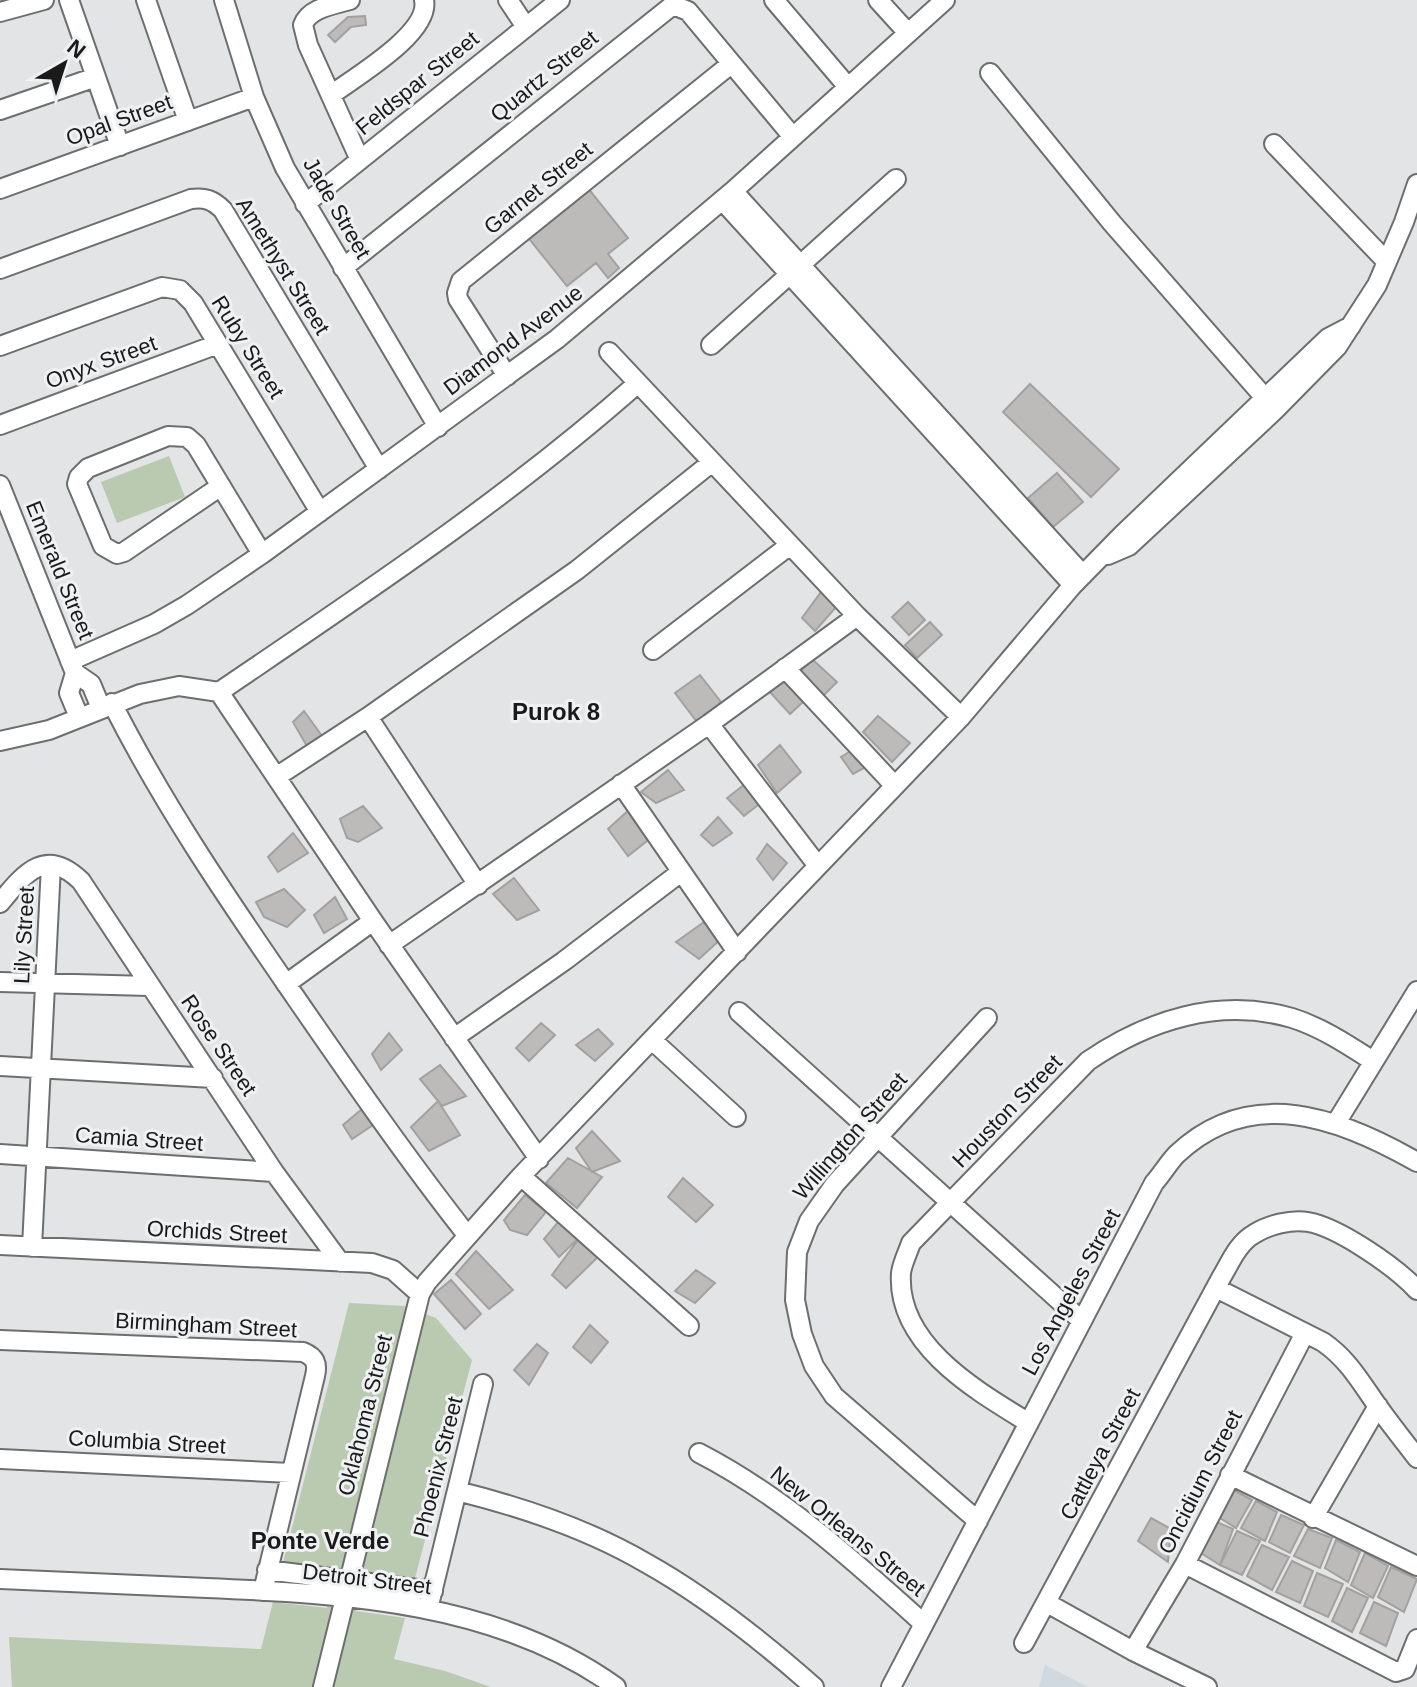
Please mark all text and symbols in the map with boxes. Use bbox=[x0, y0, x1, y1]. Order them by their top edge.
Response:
north arrow bbox=[24, 24, 104, 104]
street label: Quartz Street bbox=[485, 25, 603, 127]
street label: Feldspar Street bbox=[351, 26, 483, 140]
text: N bbox=[62, 34, 90, 64]
street label: Opal Street bbox=[62, 89, 176, 151]
street label: Garnet Street bbox=[479, 137, 597, 239]
street label: Jade Street bbox=[298, 153, 376, 263]
street label: Amethyst Street bbox=[231, 193, 335, 339]
street label: Diamond Avenue bbox=[439, 280, 587, 400]
street label: Ruby Street bbox=[207, 291, 289, 403]
street label: Onyx Street bbox=[42, 330, 160, 394]
street label: Emerald Street bbox=[21, 497, 99, 643]
district label: Purok 8 bbox=[512, 698, 600, 725]
street label: Lily Street bbox=[9, 885, 39, 985]
street label: Rose Street bbox=[176, 990, 262, 1100]
street label: Houston Street bbox=[947, 1050, 1067, 1172]
street label: Willington Street bbox=[788, 1067, 912, 1205]
street label: Camia Street bbox=[74, 1122, 204, 1156]
street label: Los Angeles Street bbox=[1017, 1205, 1125, 1379]
street label: Orchids Street bbox=[146, 1216, 288, 1248]
street label: Birmingham Street bbox=[114, 1308, 298, 1342]
street label: Oklahoma Street bbox=[333, 1332, 397, 1498]
street label: Cattleya Street bbox=[1055, 1384, 1145, 1524]
street label: Phoenix Street bbox=[408, 1394, 468, 1540]
street label: Oncidium Street bbox=[1153, 1406, 1247, 1558]
street label: Columbia Street bbox=[68, 1425, 226, 1459]
street label: New Orleans Street bbox=[766, 1461, 930, 1601]
district label: Ponte Verde bbox=[251, 1527, 389, 1554]
street label: Detroit Street bbox=[301, 1559, 433, 1599]

